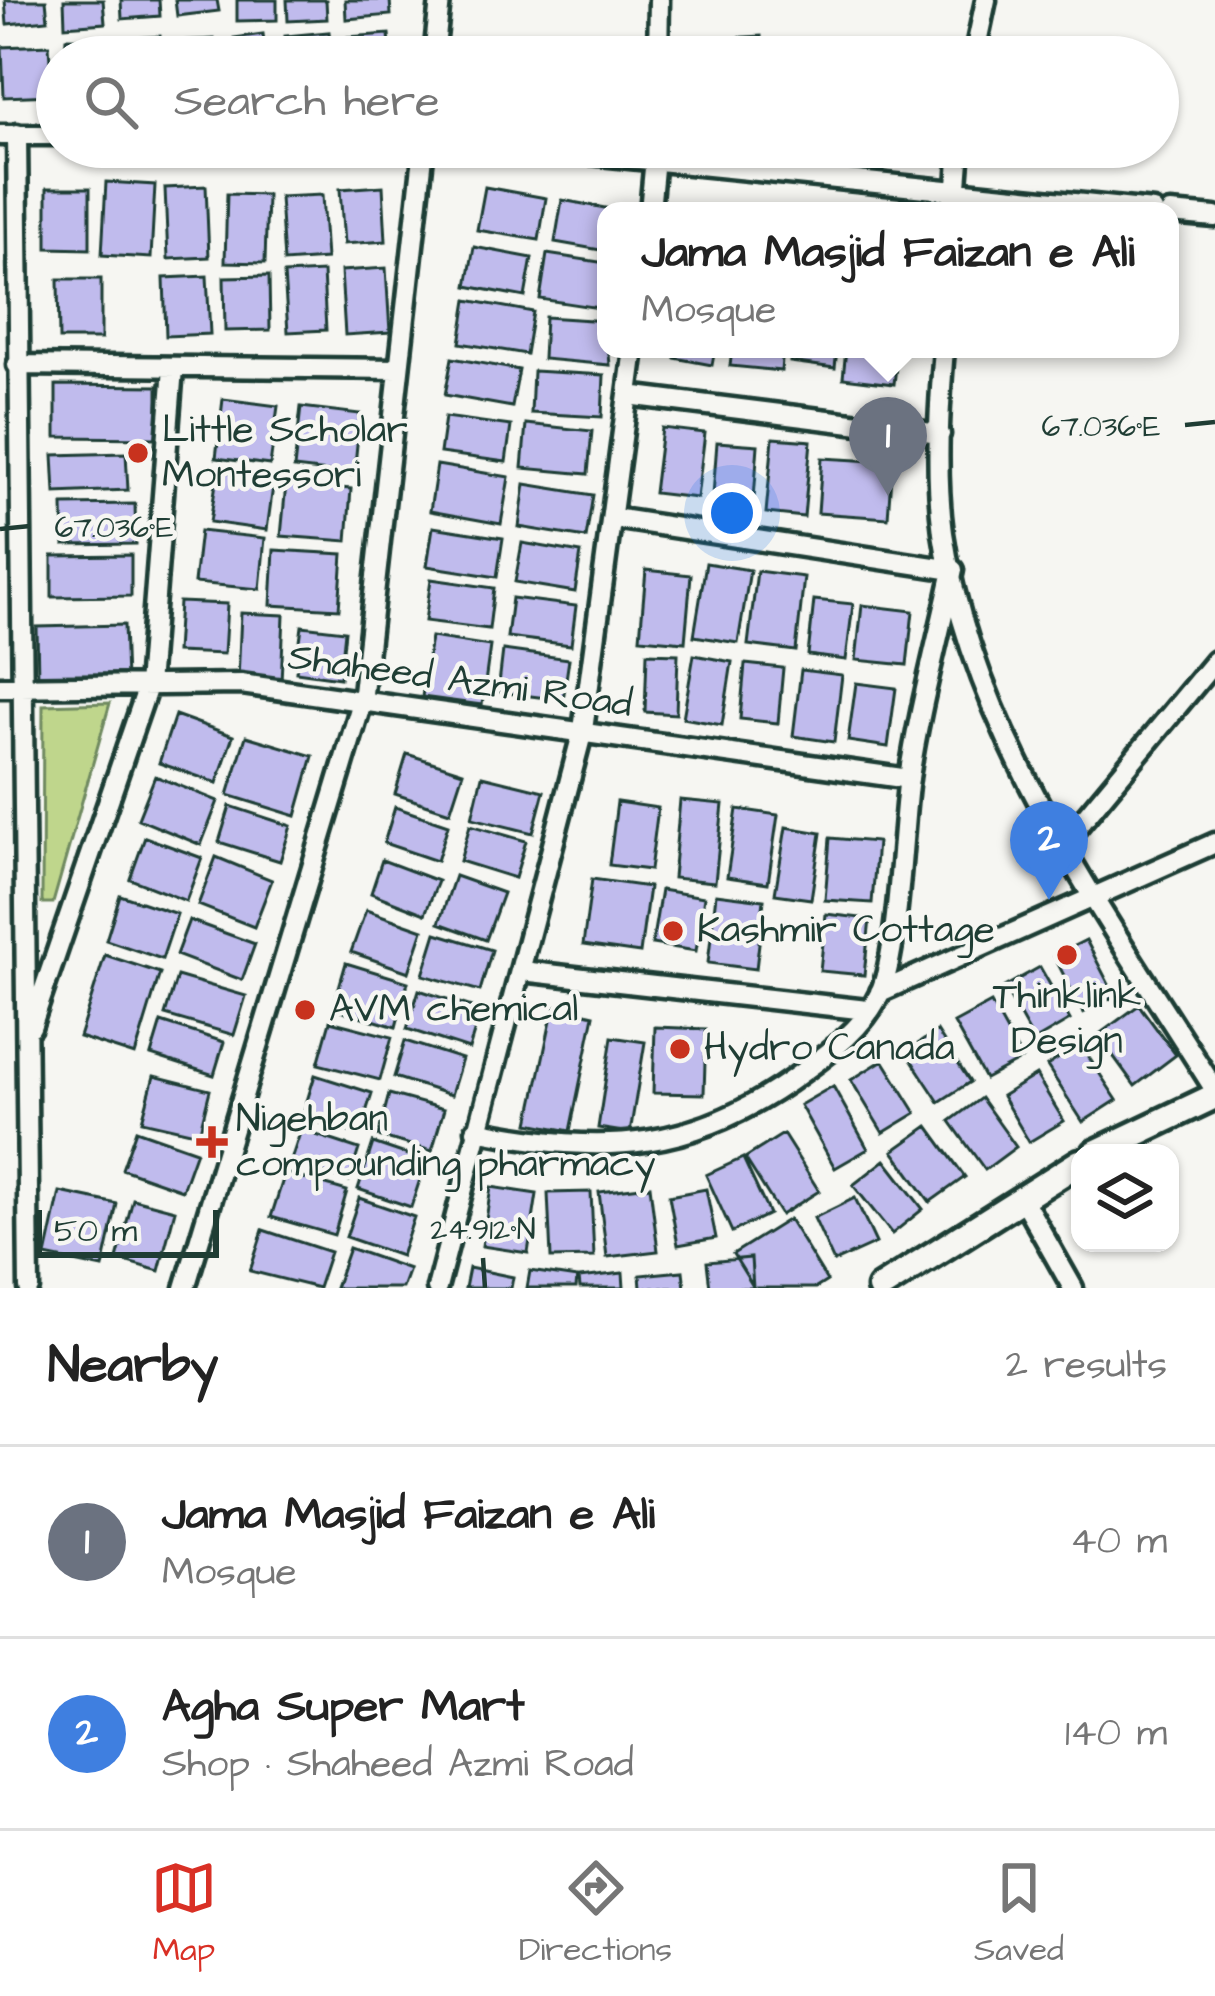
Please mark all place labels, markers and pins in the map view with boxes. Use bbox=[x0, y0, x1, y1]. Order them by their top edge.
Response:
pin: 1 bbox=[849, 397, 927, 496]
place label: Little Scholar Montessori bbox=[162, 404, 408, 503]
marker: Little Scholar Montessori bbox=[125, 440, 151, 466]
pin: 2 bbox=[1010, 801, 1088, 900]
place label: Kashmir Cottage bbox=[697, 904, 995, 958]
marker: Kashmir Cottage bbox=[660, 918, 686, 944]
marker: Thinklink Design bbox=[1054, 942, 1080, 968]
place label: Thinklink Design bbox=[993, 970, 1141, 1069]
place label: AVM chemical bbox=[329, 983, 578, 1037]
marker: AVM chemical bbox=[292, 997, 318, 1023]
place label: Hydro Canada bbox=[704, 1022, 955, 1077]
marker: Hydro Canada bbox=[667, 1036, 693, 1062]
place label: Nigehban compounding pharmacy bbox=[236, 1093, 656, 1193]
marker: Nigehban compounding pharmacy bbox=[199, 1129, 225, 1155]

